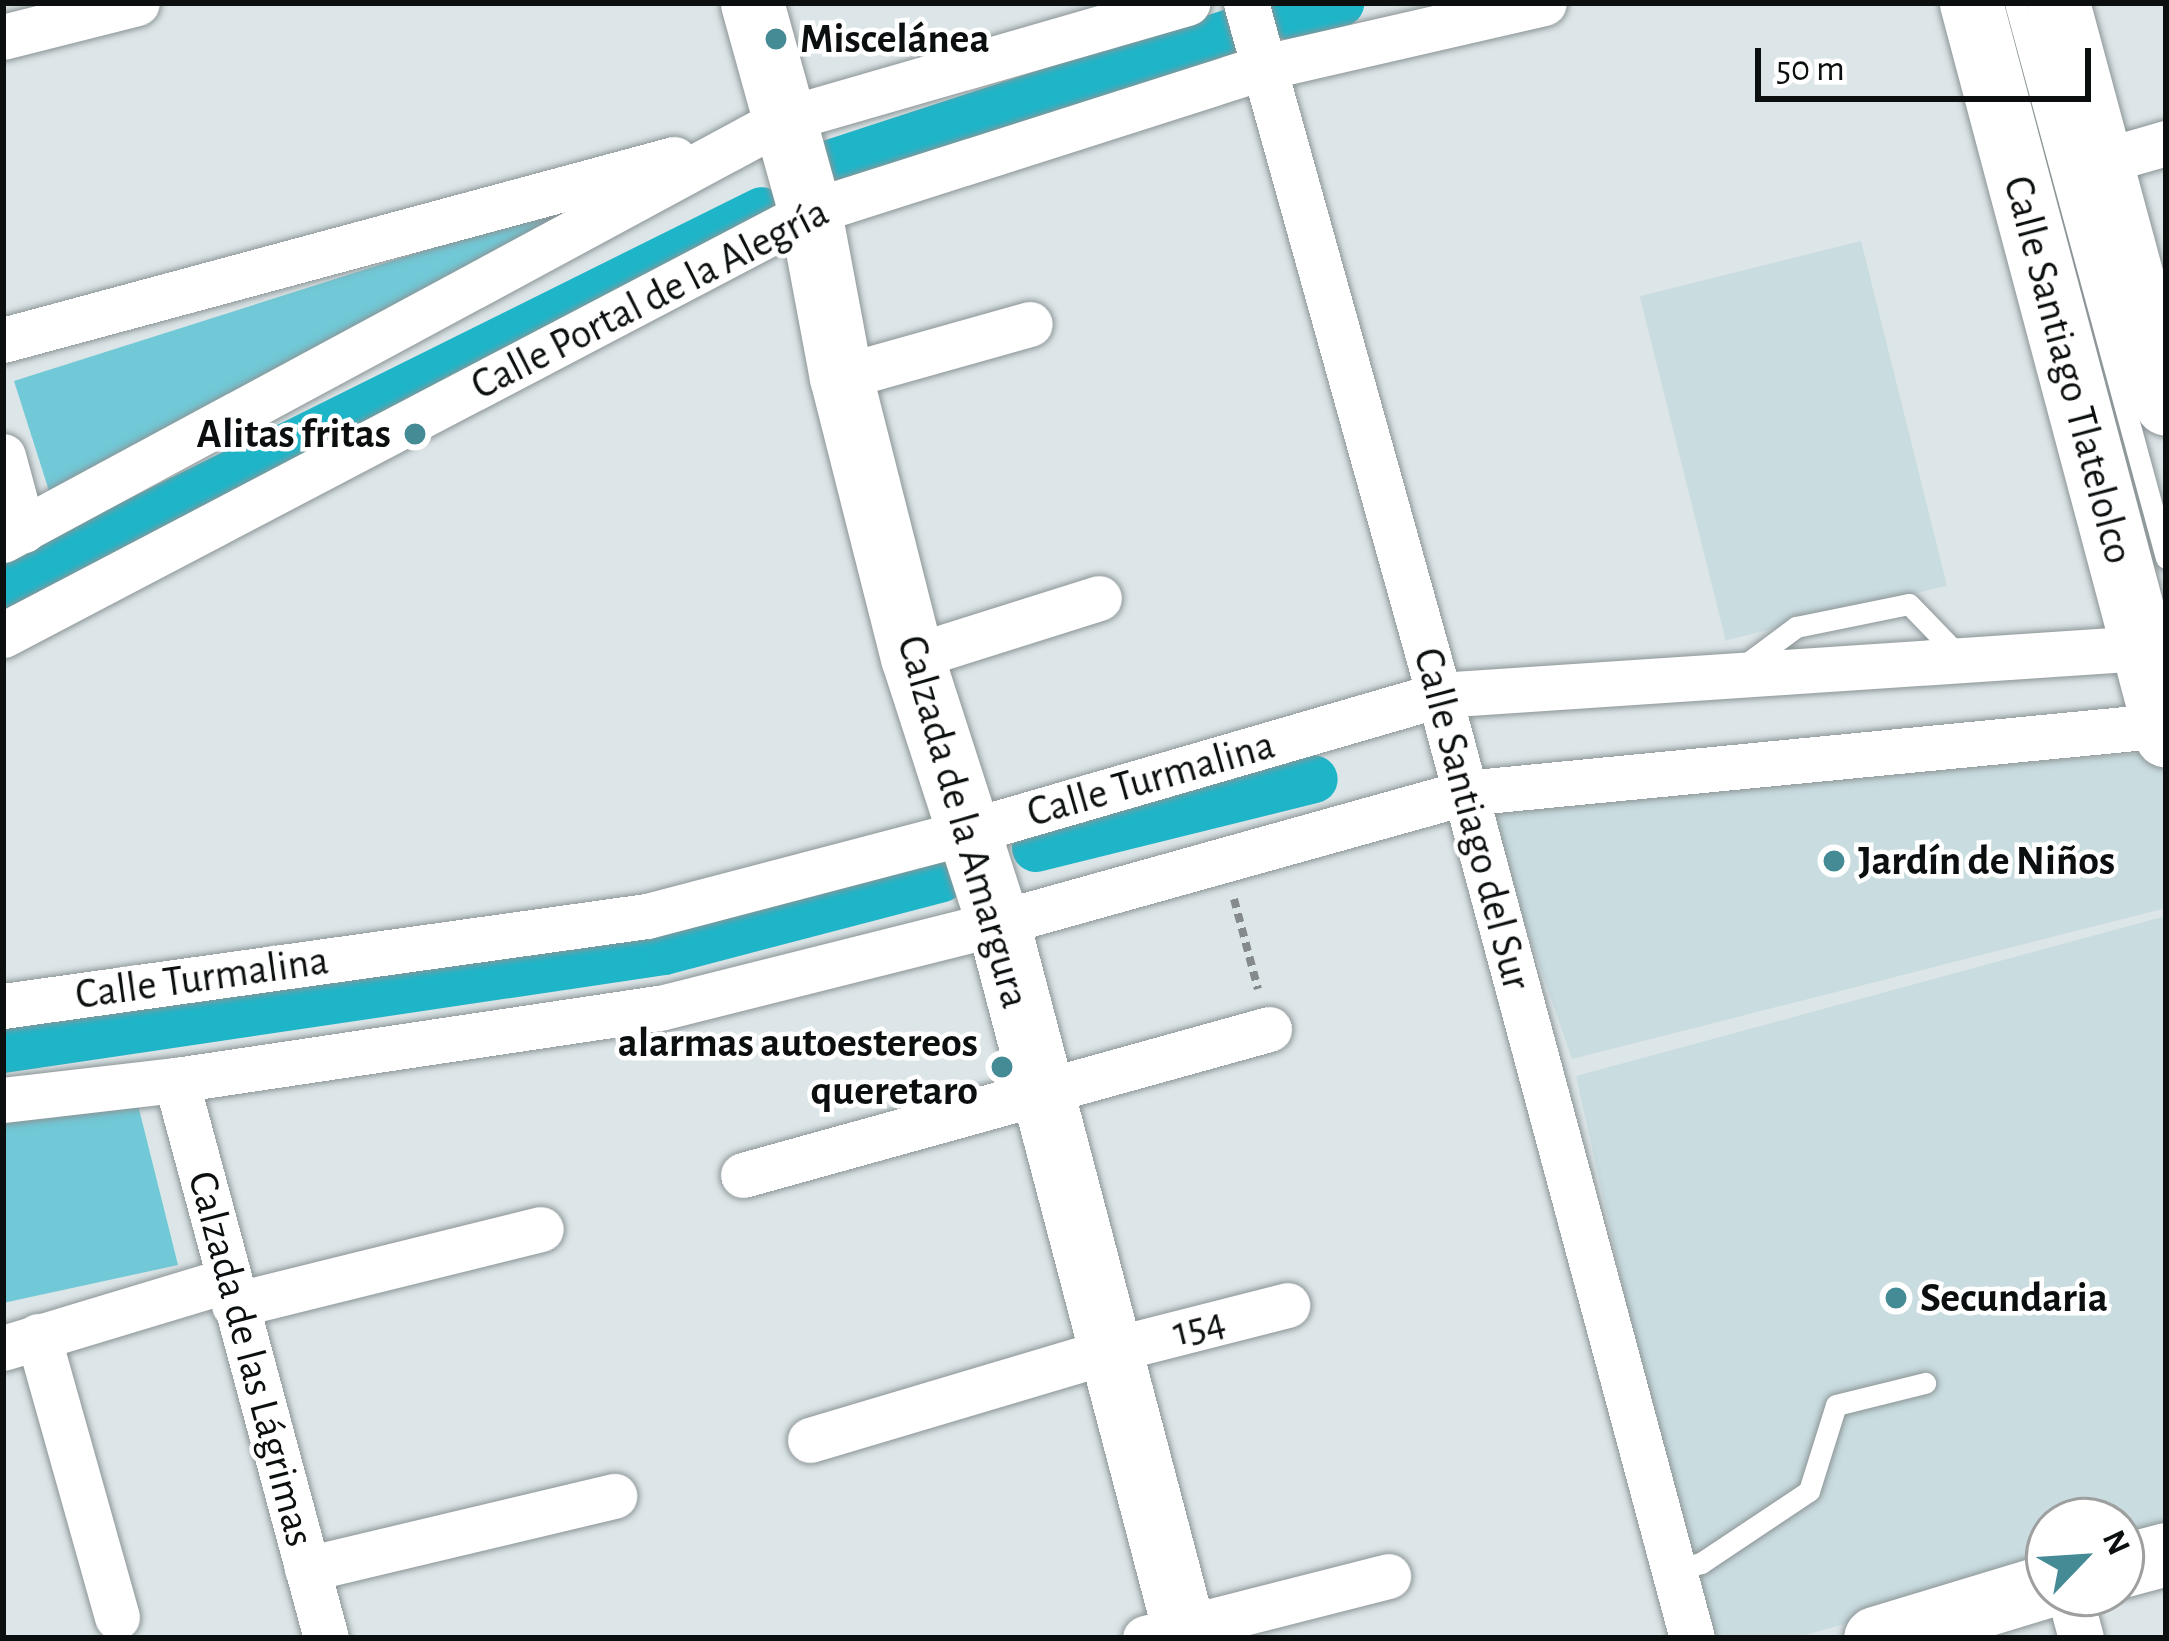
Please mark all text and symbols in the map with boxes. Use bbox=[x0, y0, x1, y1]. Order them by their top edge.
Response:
place label: Miscelánea bbox=[800, 14, 990, 64]
scale bar bbox=[1761, 24, 2097, 98]
marker: Miscelánea bbox=[763, 26, 789, 52]
text: 50 m bbox=[1776, 51, 1845, 87]
street label: Calle Santiago Tlatelolco bbox=[1992, 171, 2144, 569]
street label: Calle Portal de la Alegría bbox=[463, 187, 837, 411]
place label: Alitas fritas bbox=[197, 409, 391, 459]
marker: Alitas fritas bbox=[402, 421, 428, 447]
street label: Calzada de la Amargura bbox=[886, 630, 1040, 1014]
street label: Calle Santiago del Sur bbox=[1402, 643, 1542, 995]
street label: Calle Turmalina bbox=[1022, 720, 1280, 838]
place label: Jardín de Niños bbox=[1858, 836, 2115, 886]
marker: Jardín de Niños bbox=[1821, 848, 1847, 874]
street label: Calle Turmalina bbox=[72, 935, 332, 1021]
place label: alarmas autoestereos queretaro bbox=[618, 1018, 978, 1116]
marker: alarmas autoestereos queretaro bbox=[989, 1054, 1015, 1080]
street label: Calzada de las Lágrimas bbox=[177, 1166, 325, 1552]
place label: Secundaria bbox=[1920, 1273, 2108, 1323]
marker: Secundaria bbox=[1883, 1285, 1909, 1311]
street label: 154 bbox=[1168, 1296, 1230, 1358]
north arrow bbox=[2025, 1497, 2145, 1617]
text: N bbox=[2096, 1525, 2135, 1560]

